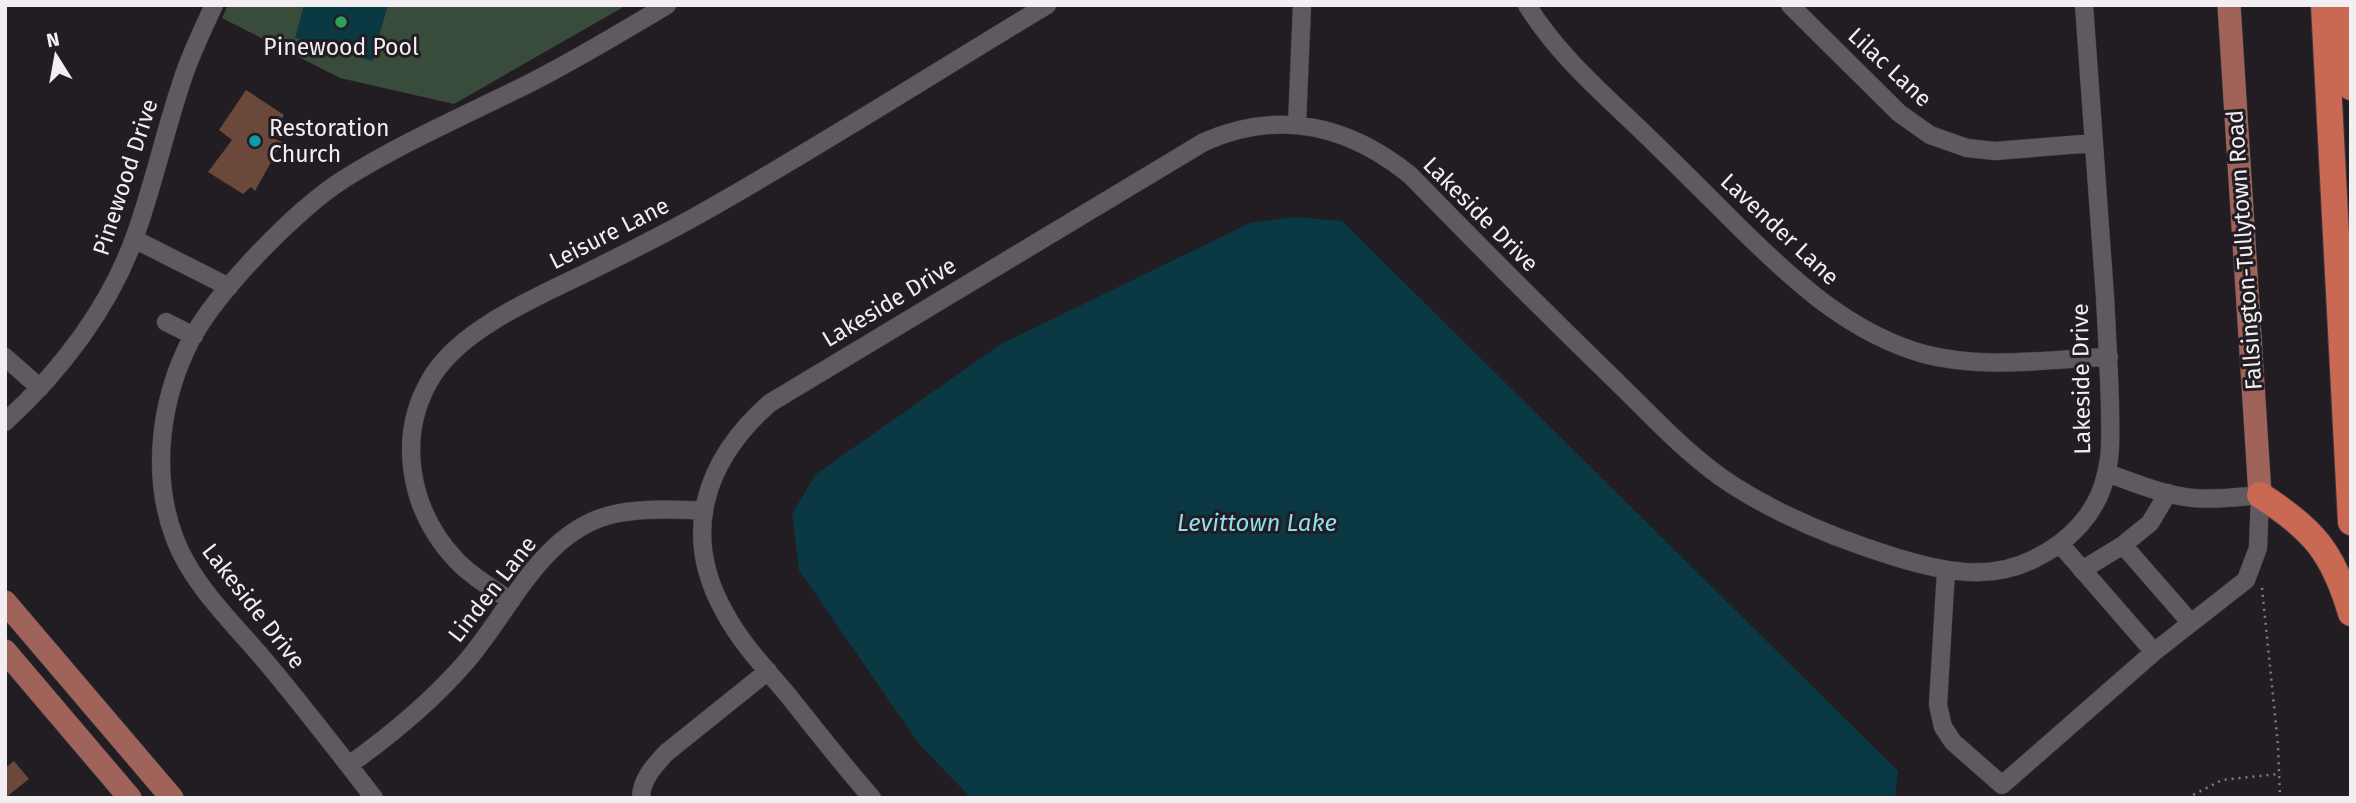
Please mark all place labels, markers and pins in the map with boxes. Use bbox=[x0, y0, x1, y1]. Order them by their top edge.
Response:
marker: Pinewood Pool bbox=[333, 14, 349, 30]
place label: Pinewood Pool bbox=[263, 33, 419, 61]
place label: Restoration Church bbox=[269, 114, 390, 168]
marker: Restoration Church bbox=[247, 133, 263, 149]

